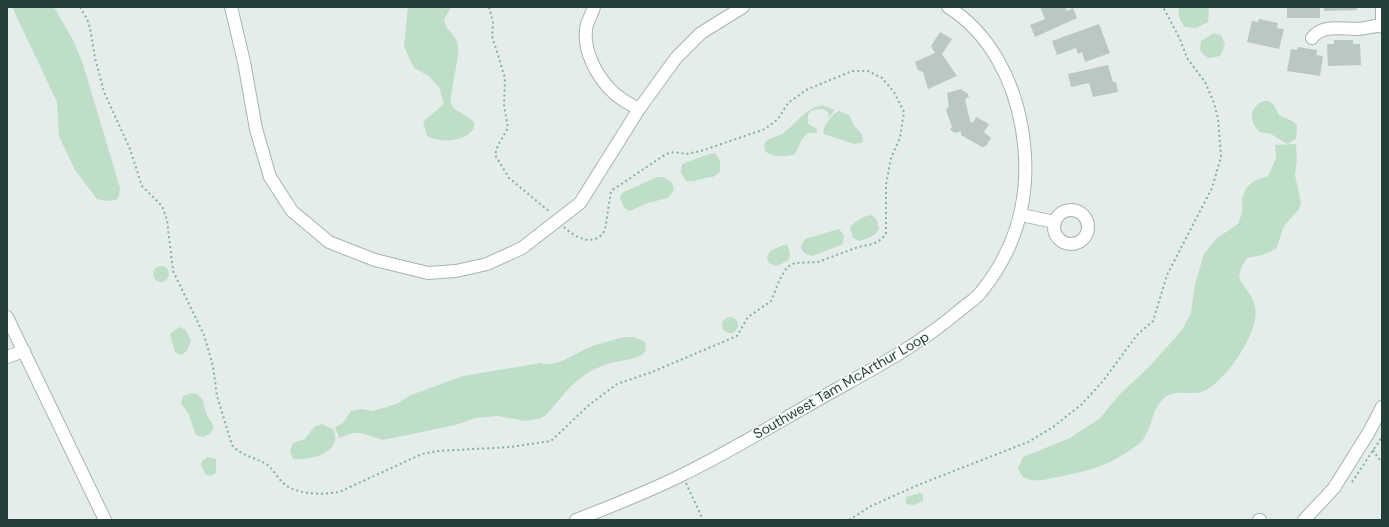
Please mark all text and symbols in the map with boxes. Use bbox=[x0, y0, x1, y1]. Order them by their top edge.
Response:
street label: Southwest Tam McArthur Loop bbox=[750, 327, 932, 443]

